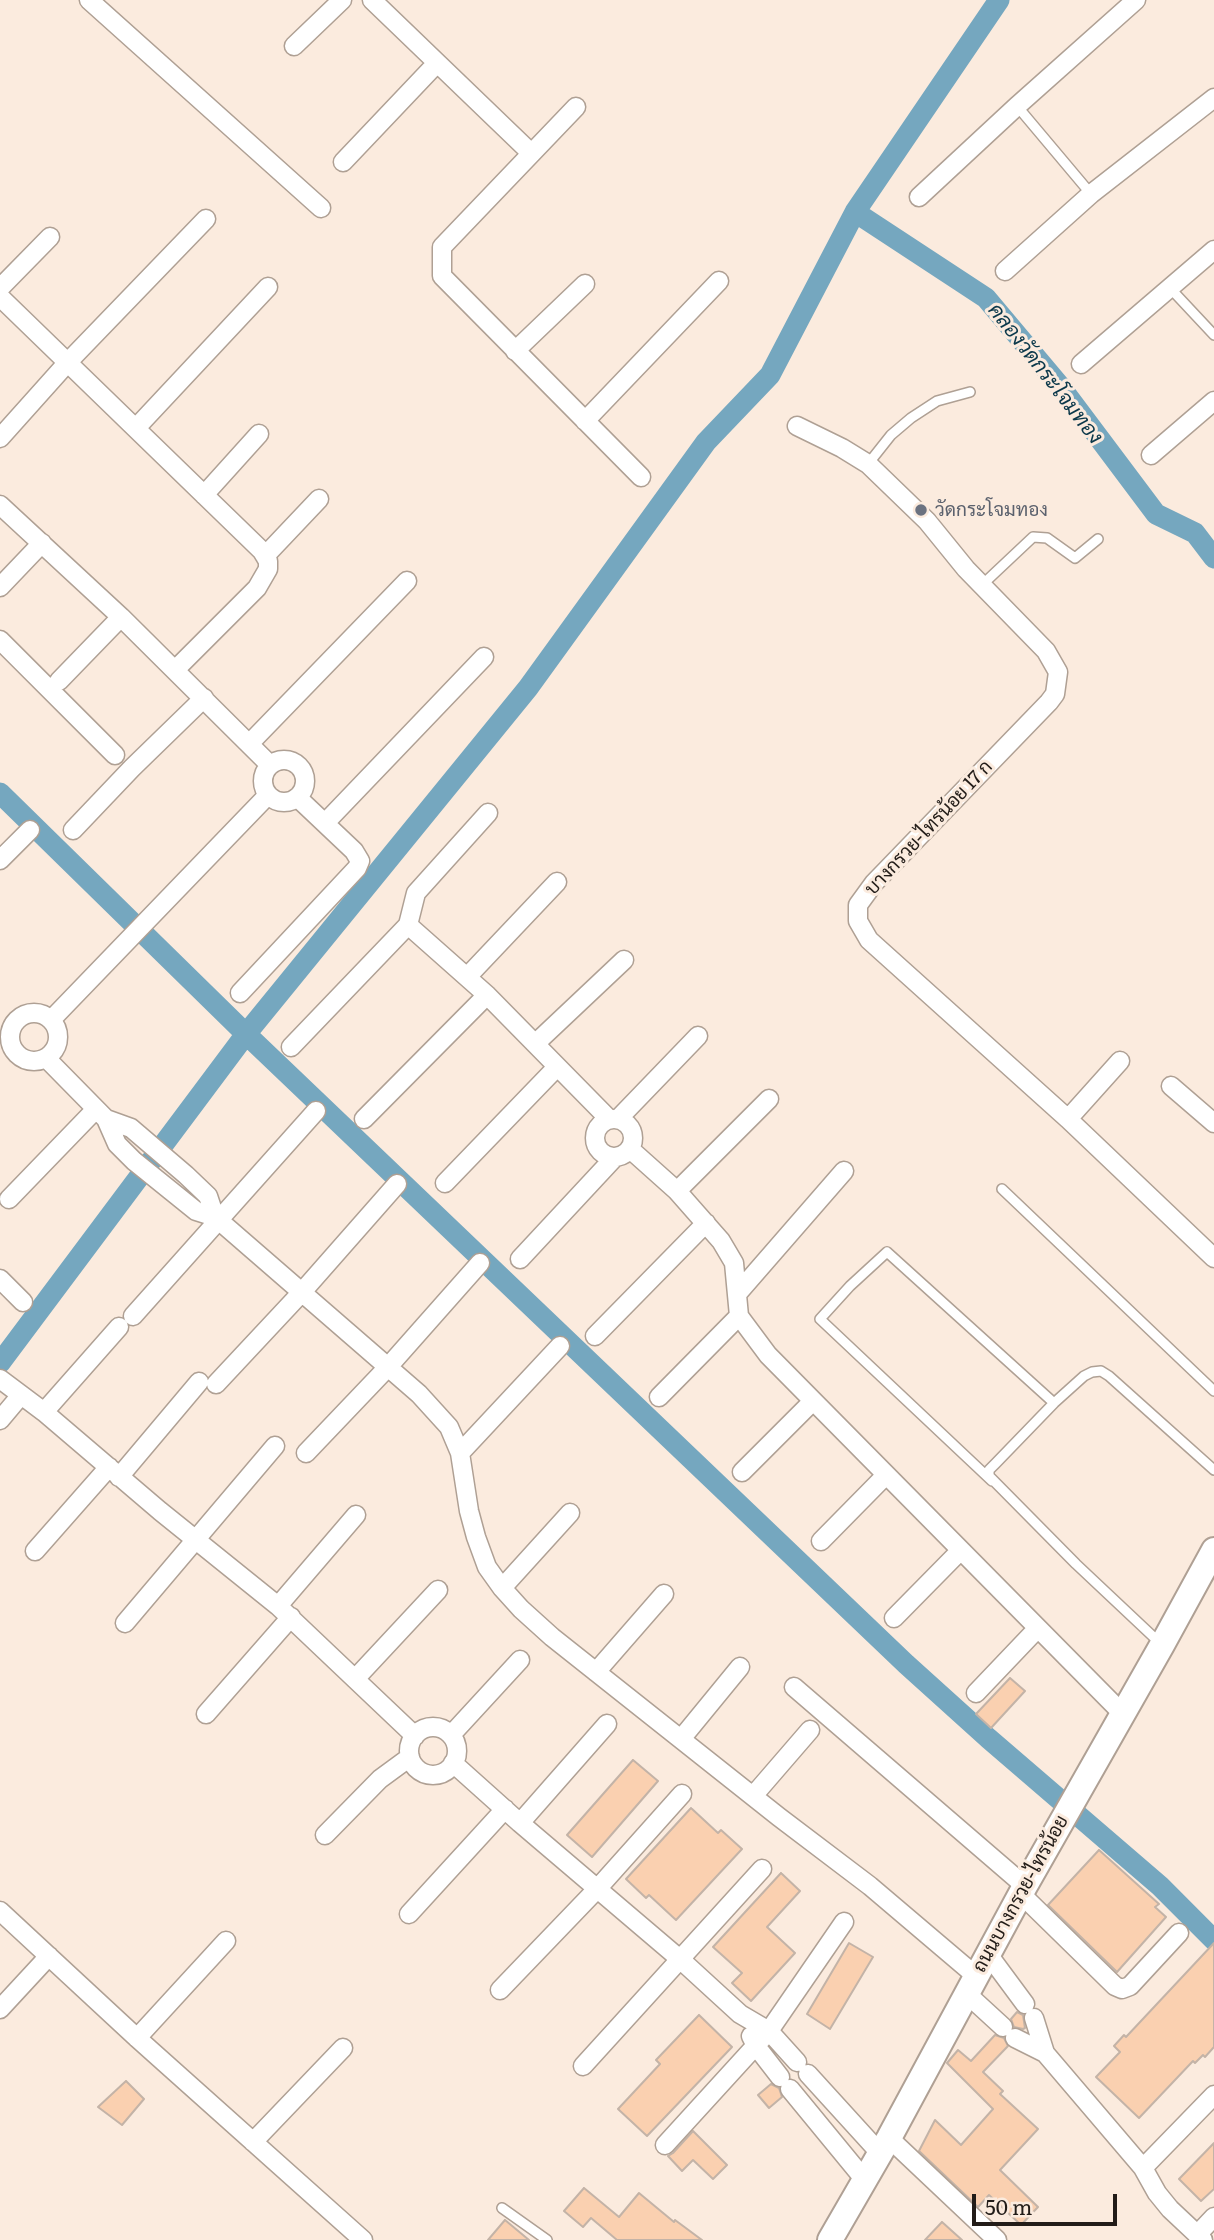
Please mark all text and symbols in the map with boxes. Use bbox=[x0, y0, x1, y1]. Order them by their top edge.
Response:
water label: คลองวัดกระโจมทอง bbox=[982, 299, 1108, 449]
place label: วัดกระโจมทอง bbox=[935, 499, 1048, 521]
marker: วัดกระโจมทอง bbox=[913, 502, 929, 518]
street label: บางกรวย-ไทรน้อย 17 ก bbox=[861, 756, 997, 900]
street label: ถนนบางกรวย-ไทรน้อย bbox=[968, 1811, 1074, 1977]
scale bar bbox=[976, 2180, 1121, 2224]
text: 50 m bbox=[985, 2190, 1032, 2221]

